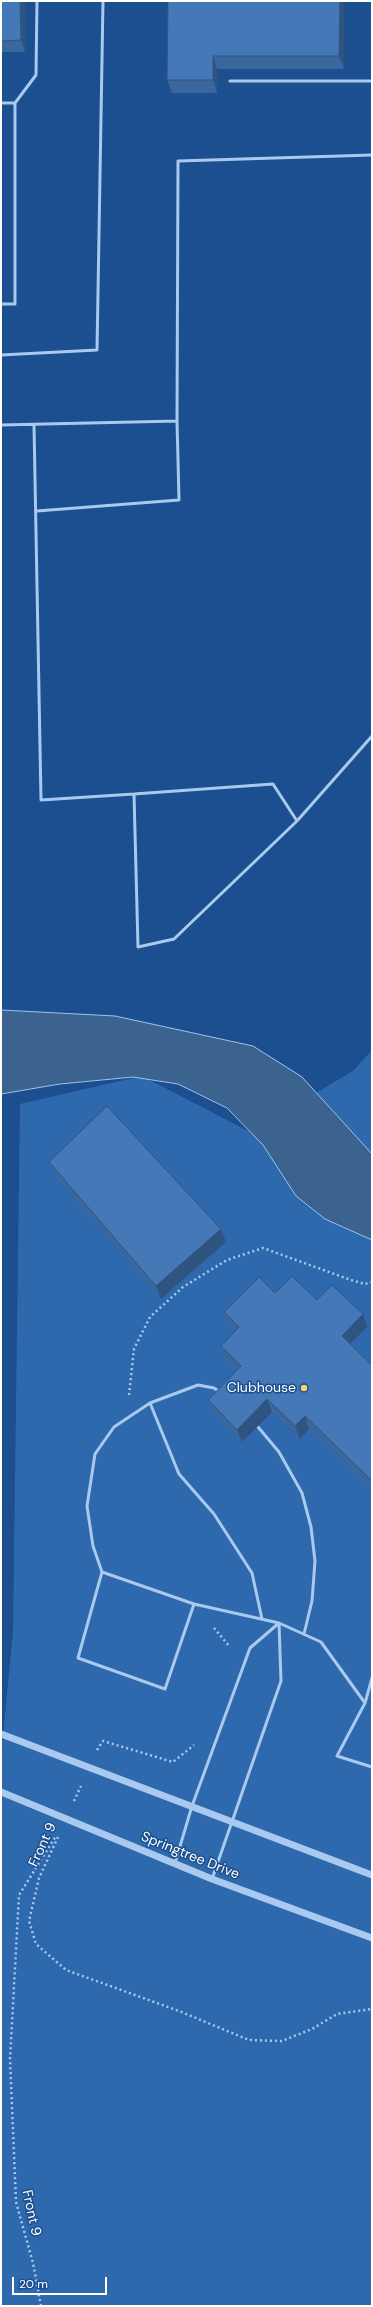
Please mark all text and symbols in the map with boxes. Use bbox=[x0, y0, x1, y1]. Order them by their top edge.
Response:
place label: Clubhouse bbox=[227, 1380, 296, 1396]
marker: Clubhouse bbox=[299, 1383, 309, 1393]
street label: Front 9 bbox=[26, 1820, 60, 1870]
street label: Springtree Drive bbox=[138, 1829, 242, 1883]
street label: Front 9 bbox=[18, 2188, 44, 2238]
scale bar bbox=[14, 2269, 109, 2295]
text: 20 m bbox=[19, 2276, 48, 2292]

